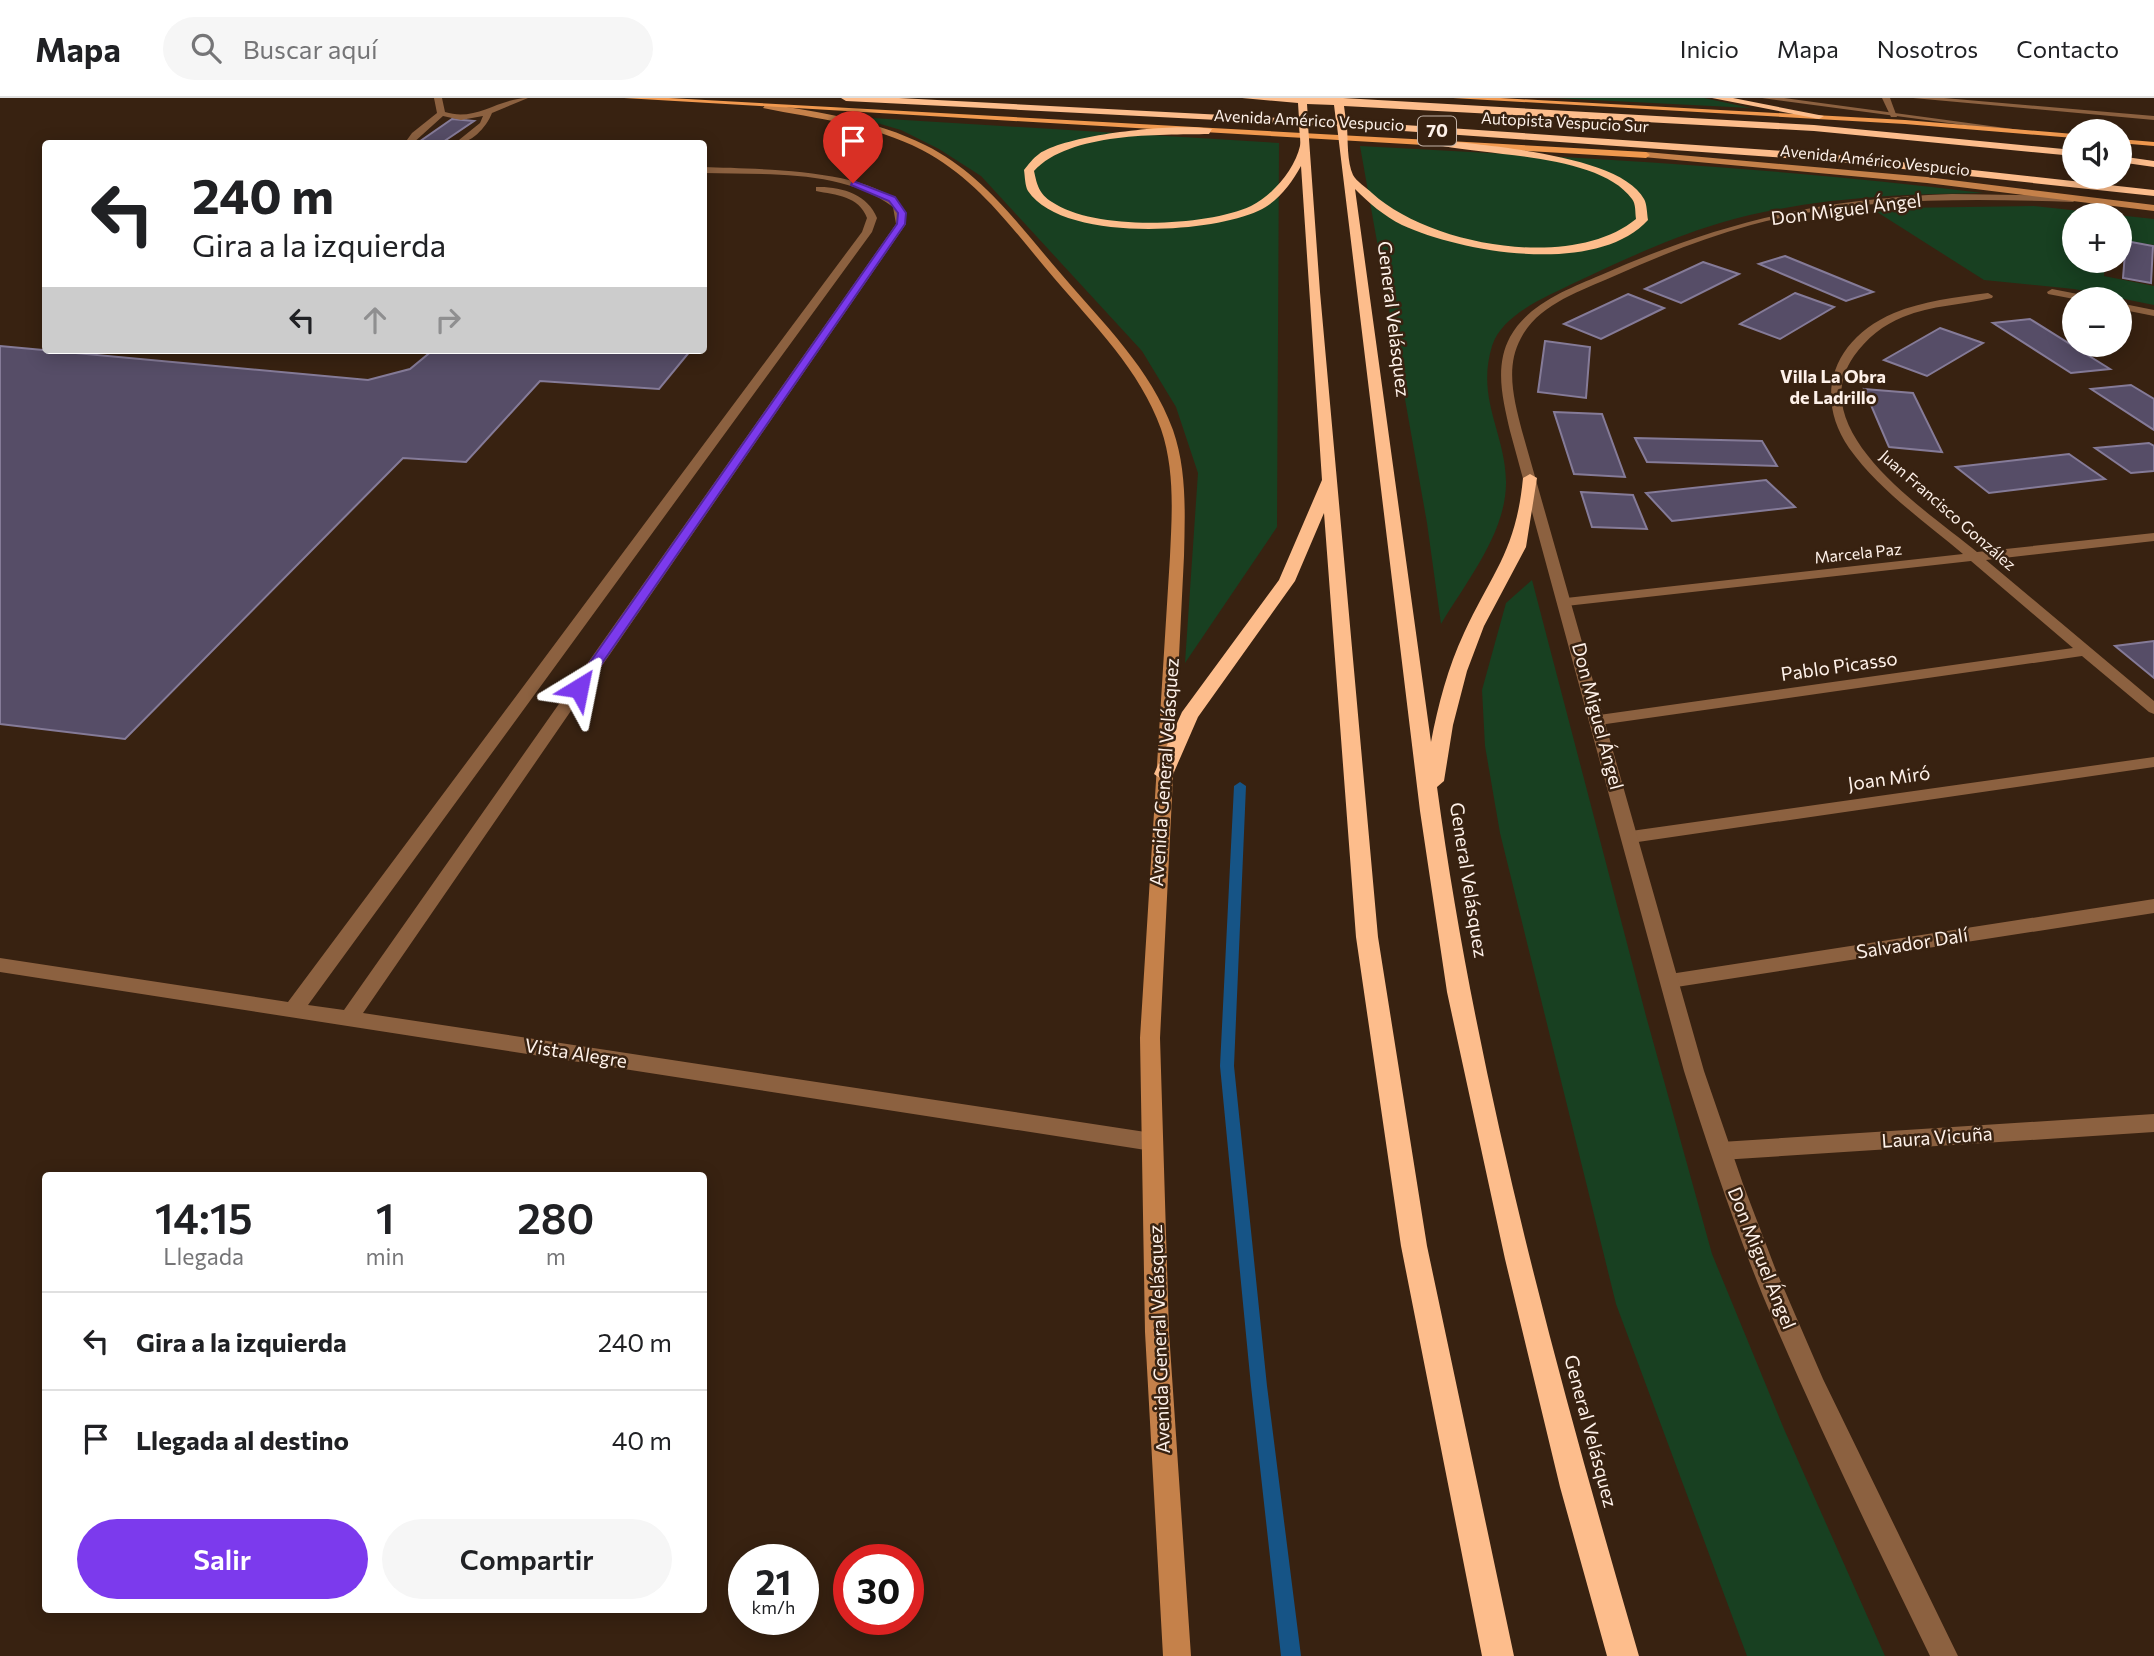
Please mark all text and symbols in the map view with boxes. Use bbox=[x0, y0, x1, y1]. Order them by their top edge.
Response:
search box bbox=[163, 17, 653, 80]
text: Mapa bbox=[35, 28, 121, 69]
icon: search bbox=[187, 29, 225, 67]
text: Buscar aquí bbox=[243, 33, 378, 64]
text: Inicio bbox=[1680, 34, 1739, 63]
text: Mapa bbox=[1777, 34, 1839, 63]
text: Nosotros bbox=[1877, 34, 1978, 63]
text: Contacto bbox=[2016, 34, 2119, 63]
street label: Avenida Américo Vespucio bbox=[1213, 105, 1405, 134]
street label: Autopista Vespucio Sur bbox=[1481, 108, 1650, 135]
pin bbox=[823, 111, 883, 183]
road number: 70 bbox=[1418, 116, 1456, 146]
map controls bbox=[2062, 119, 2132, 357]
button: sound bbox=[2062, 119, 2132, 189]
icon: arrive bbox=[834, 122, 872, 160]
street label: Avenida Américo Vespucio bbox=[1779, 140, 1971, 179]
text: 240 m bbox=[192, 164, 334, 224]
icon: left bbox=[77, 168, 168, 259]
street label: Don Miguel Ángel bbox=[1769, 188, 1922, 229]
button: + bbox=[2062, 203, 2132, 273]
text: Gira a la izquierda bbox=[192, 224, 446, 264]
street label: General Velásquez bbox=[1374, 240, 1415, 398]
button: − bbox=[2062, 287, 2132, 357]
icon: left bbox=[283, 301, 321, 339]
icon: ahead bbox=[356, 301, 394, 339]
icon: right bbox=[429, 301, 467, 339]
district label: Villa La Obra de Ladrillo bbox=[1780, 365, 1886, 408]
street label: Juan Francisco González bbox=[1876, 445, 2020, 574]
street label: Marcela Paz bbox=[1813, 538, 1903, 567]
street label: Don Miguel Ángel bbox=[1568, 640, 1629, 792]
street label: Pablo Picasso bbox=[1779, 646, 1899, 685]
position arrow bbox=[542, 651, 616, 725]
street label: Avenida General Velásquez bbox=[1144, 657, 1183, 887]
street label: Joan Miró bbox=[1846, 760, 1932, 795]
street label: General Velásquez bbox=[1446, 801, 1493, 959]
street label: Salvador Dalí bbox=[1855, 922, 1970, 963]
street label: Vista Alegre bbox=[523, 1033, 629, 1072]
street label: Laura Vicuña bbox=[1881, 1121, 1993, 1152]
street label: Don Miguel Ángel bbox=[1723, 1183, 1801, 1332]
text: 14:15 bbox=[155, 1191, 253, 1243]
text: 1 bbox=[376, 1191, 394, 1243]
text: 280 bbox=[517, 1191, 594, 1243]
street label: Avenida General Velásquez bbox=[1143, 1224, 1174, 1454]
text: Llegada bbox=[163, 1242, 244, 1270]
text: min bbox=[365, 1242, 405, 1270]
text: m bbox=[546, 1242, 566, 1270]
icon: left bbox=[77, 1322, 115, 1360]
text: Gira a la izquierda bbox=[136, 1326, 347, 1357]
text: 240 m bbox=[598, 1326, 672, 1357]
street label: General Velásquez bbox=[1560, 1352, 1623, 1510]
icon: arrive bbox=[77, 1420, 115, 1458]
text: Llegada al destino bbox=[136, 1424, 349, 1455]
text: 40 m bbox=[612, 1424, 672, 1455]
button: Salir bbox=[77, 1519, 368, 1599]
button: Compartir bbox=[382, 1519, 672, 1599]
speed limit sign: 30 bbox=[833, 1544, 924, 1635]
text: 21 bbox=[756, 1559, 791, 1602]
text: km/h bbox=[752, 1596, 795, 1618]

